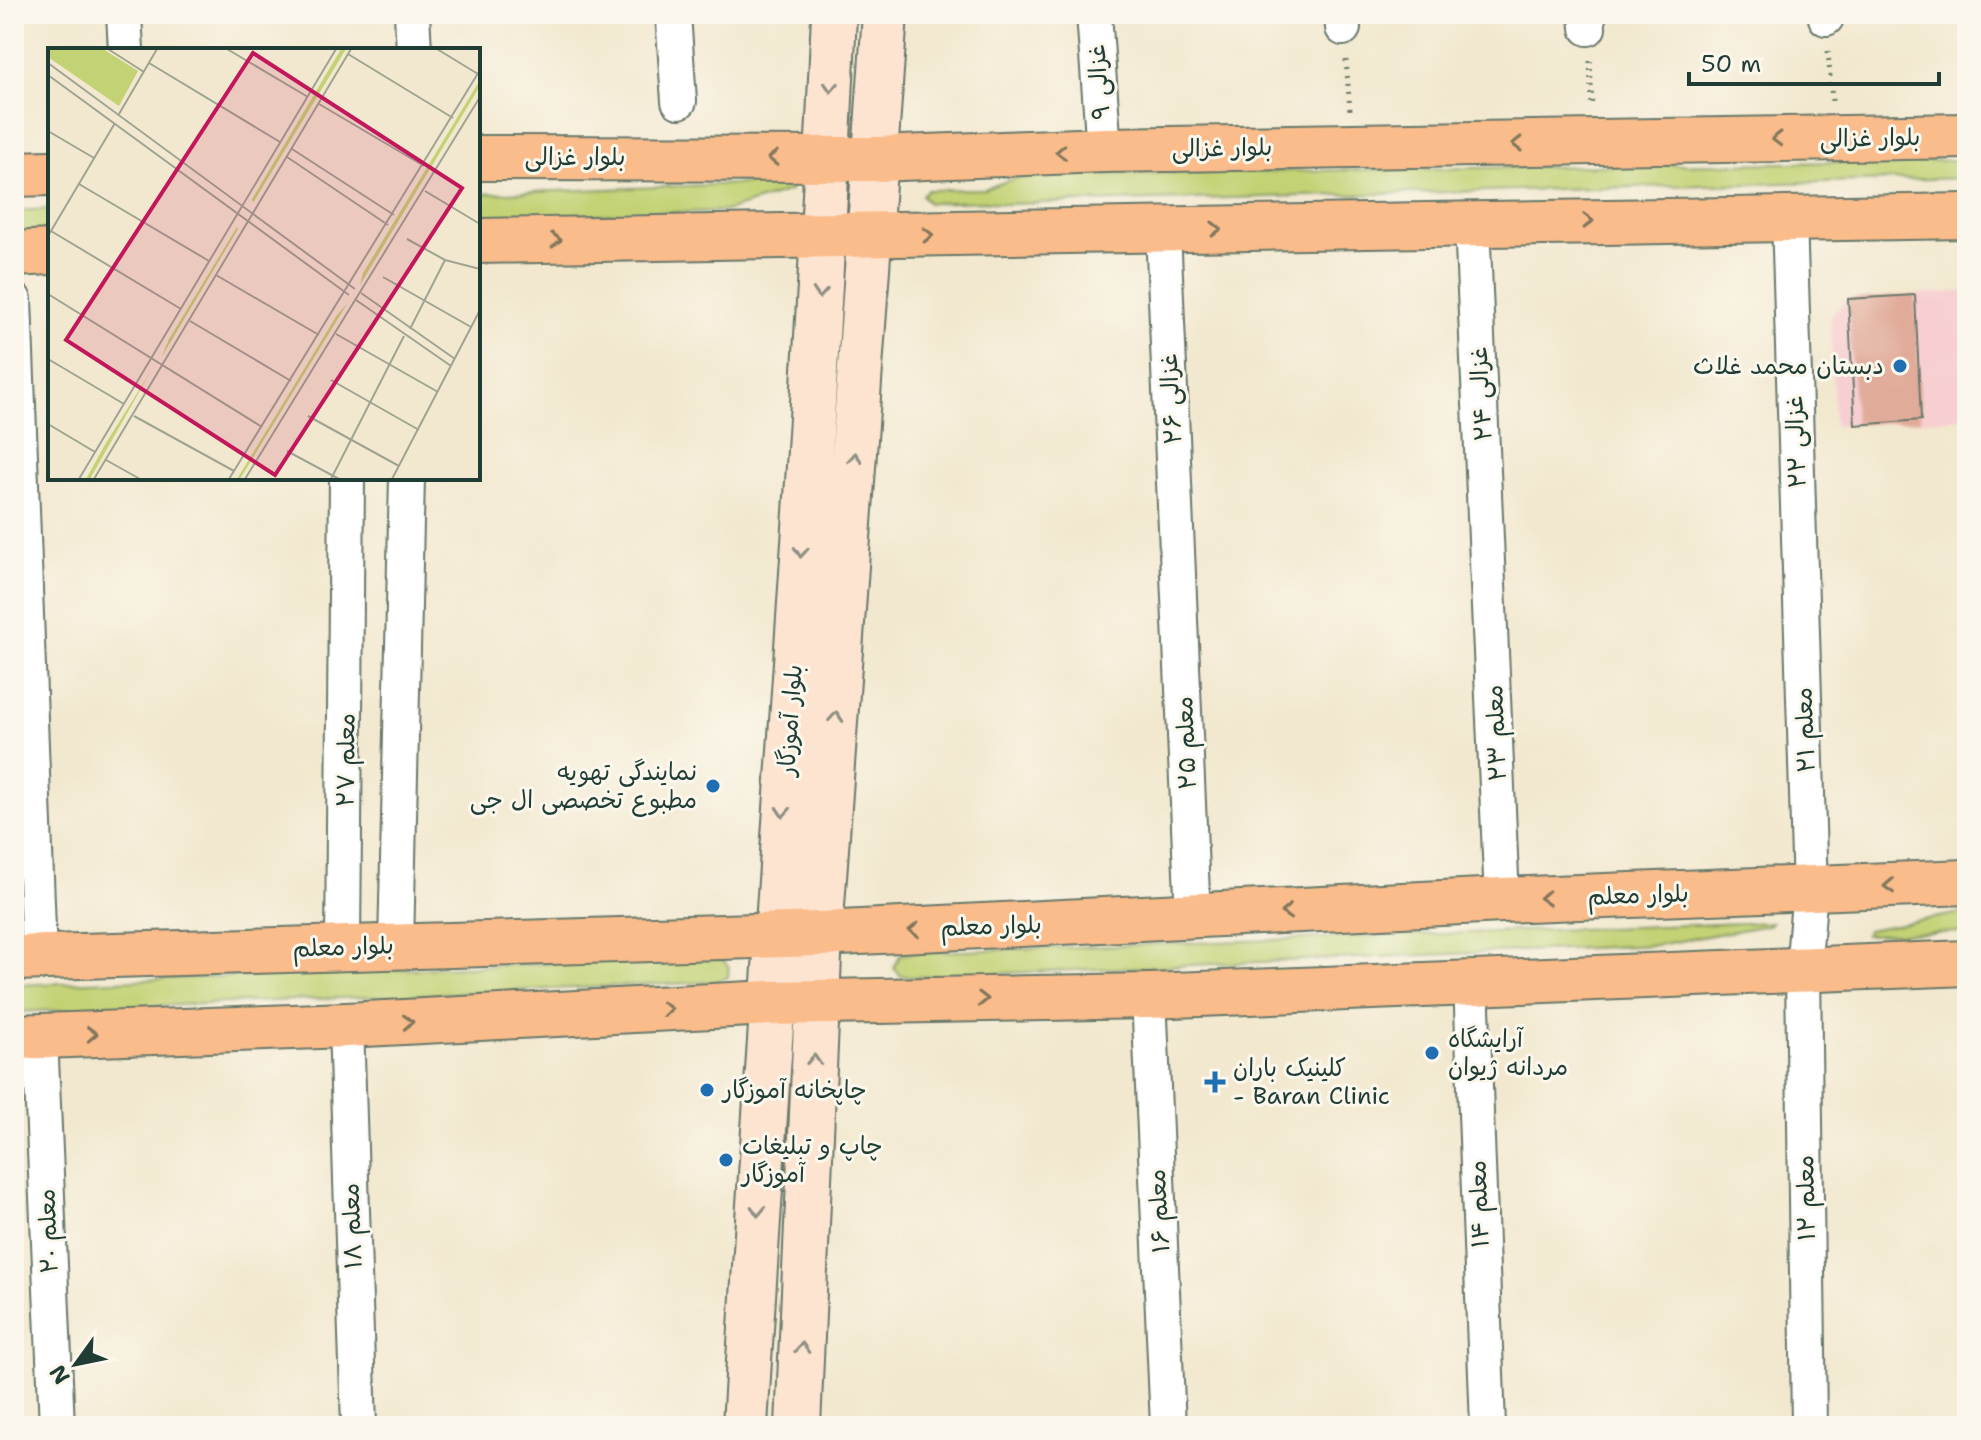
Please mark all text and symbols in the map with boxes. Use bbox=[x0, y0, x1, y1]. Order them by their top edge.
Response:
scale bar bbox=[1689, 36, 1939, 86]
street label: غزالی ۹ bbox=[1080, 43, 1118, 121]
inset map bbox=[48, 48, 480, 480]
text: 50 m bbox=[1701, 48, 1761, 80]
one-way arrow bbox=[823, 81, 840, 94]
street label: بلوار غزالی bbox=[1819, 121, 1921, 155]
street label: بلوار غزالی bbox=[1171, 131, 1273, 165]
one-way arrow bbox=[1770, 131, 1783, 148]
one-way arrow bbox=[1510, 135, 1523, 153]
street label: بلوار غزالی bbox=[525, 141, 625, 173]
one-way arrow bbox=[1054, 143, 1067, 160]
one-way arrow bbox=[766, 149, 779, 167]
one-way arrow bbox=[1582, 212, 1595, 230]
one-way arrow bbox=[1210, 220, 1223, 237]
one-way arrow bbox=[922, 226, 935, 244]
one-way arrow bbox=[550, 231, 563, 249]
one-way arrow bbox=[812, 287, 829, 300]
street label: غزالی ۲۴ bbox=[1463, 346, 1499, 442]
place label: دبستان محمد غلاث bbox=[1693, 350, 1884, 382]
street label: غزالی ۲۶ bbox=[1153, 353, 1189, 445]
marker: دبستان محمد غلاث bbox=[1891, 357, 1909, 375]
street label: غزالی ۲۲ bbox=[1778, 395, 1814, 489]
one-way arrow bbox=[846, 451, 863, 464]
one-way arrow bbox=[793, 546, 810, 559]
street label: بلوار آموزگار bbox=[770, 663, 810, 779]
street label: معلم ۲۳ bbox=[1478, 684, 1516, 782]
street label: معلم ۲۱ bbox=[1788, 687, 1824, 773]
street label: معلم ۲۵ bbox=[1168, 696, 1206, 790]
one-way arrow bbox=[827, 710, 844, 723]
street label: معلم ۲۷ bbox=[329, 713, 365, 807]
place label: نمایندگی تهویه مطبوع تخصصی ال جی bbox=[470, 756, 697, 817]
marker: نمایندگی تهویه مطبوع تخصصی ال جی bbox=[704, 777, 722, 795]
one-way arrow bbox=[775, 805, 792, 818]
street label: بلوار معلم bbox=[1587, 877, 1689, 915]
one-way arrow bbox=[1882, 877, 1895, 894]
one-way arrow bbox=[1538, 890, 1551, 907]
one-way arrow bbox=[1279, 903, 1292, 920]
street label: بلوار معلم bbox=[940, 908, 1042, 946]
one-way arrow bbox=[907, 921, 920, 938]
street label: بلوار معلم bbox=[292, 929, 394, 967]
one-way arrow bbox=[977, 990, 990, 1008]
one-way arrow bbox=[661, 1000, 674, 1017]
one-way arrow bbox=[402, 1014, 415, 1031]
place label: آرایشگاه مردانه ژیوان bbox=[1448, 1023, 1568, 1083]
one-way arrow bbox=[86, 1025, 99, 1042]
marker: آرایشگاه مردانه ژیوان bbox=[1423, 1044, 1441, 1062]
place label: کلینیک باران - Baran Clinic bbox=[1233, 1052, 1390, 1112]
one-way arrow bbox=[806, 1053, 823, 1066]
marker: کلینیک باران - Baran Clinic bbox=[1204, 1071, 1226, 1093]
place label: چاپخانه آموزگار bbox=[721, 1074, 867, 1106]
marker: چاپخانه آموزگار bbox=[698, 1081, 716, 1099]
place label: چاپ و تبلیغات آموزگار bbox=[740, 1130, 883, 1190]
marker: چاپ و تبلیغات آموزگار bbox=[717, 1151, 735, 1169]
street label: معلم ۱۲ bbox=[1789, 1155, 1825, 1241]
street label: معلم ۱۴ bbox=[1461, 1160, 1499, 1248]
street label: معلم ۱۶ bbox=[1141, 1168, 1179, 1254]
street label: معلم ۱۸ bbox=[335, 1182, 371, 1270]
street label: معلم ۲۰ bbox=[31, 1188, 67, 1274]
one-way arrow bbox=[750, 1205, 767, 1218]
north arrow bbox=[36, 1324, 116, 1404]
one-way arrow bbox=[793, 1341, 810, 1354]
text: N bbox=[43, 1359, 77, 1390]

